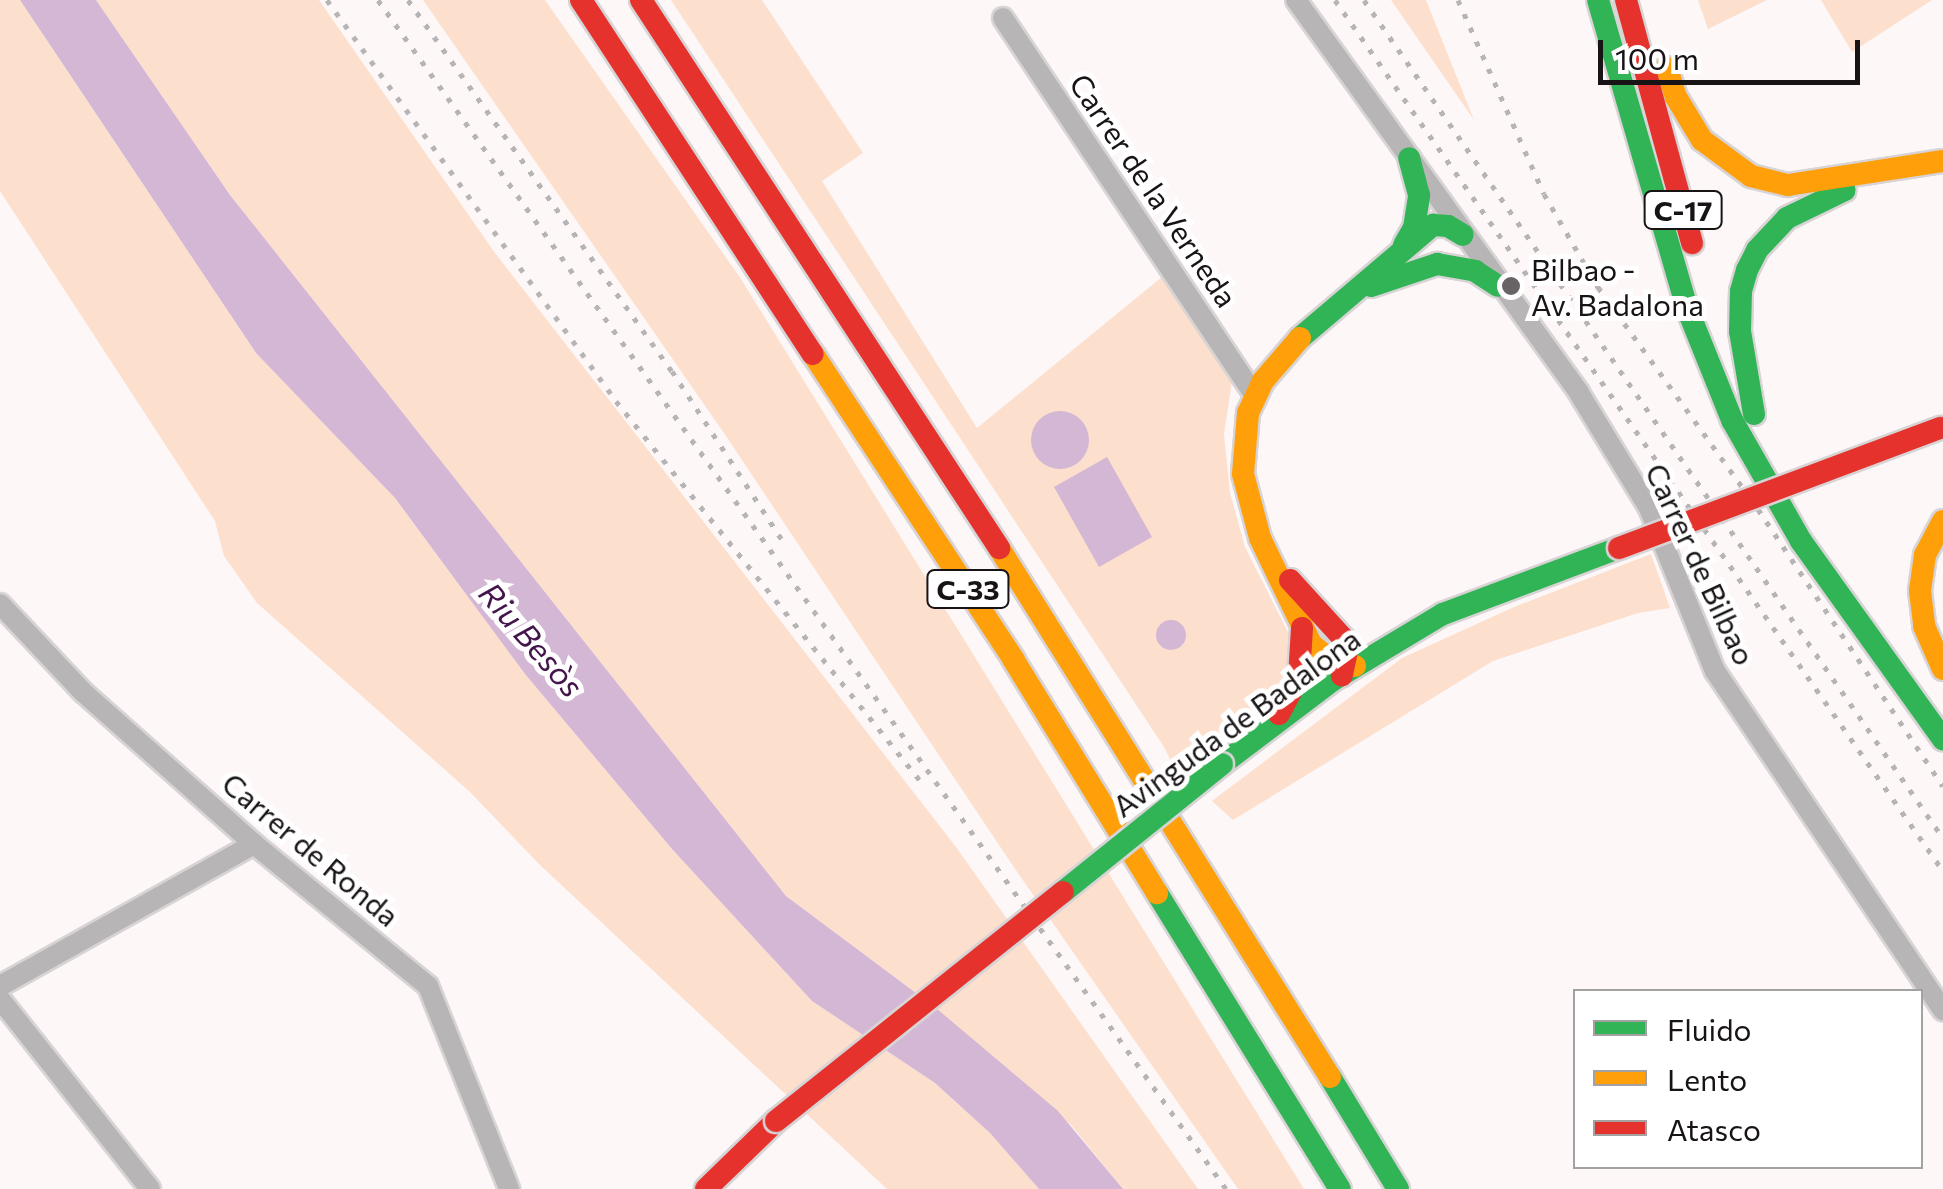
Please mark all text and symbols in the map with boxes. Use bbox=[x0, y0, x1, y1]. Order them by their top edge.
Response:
scale bar bbox=[1603, 20, 1866, 82]
text: 100 m bbox=[1615, 39, 1699, 76]
street label: Carrer de la Verneda bbox=[1063, 67, 1245, 313]
road number: C-17 bbox=[1643, 187, 1723, 233]
place label: Bilbao - Av. Badalona bbox=[1531, 251, 1704, 322]
marker: Bilbao - Av. Badalona bbox=[1500, 275, 1522, 297]
street label: Carrer de Bilbao bbox=[1639, 458, 1763, 670]
road number: C-33 bbox=[926, 566, 1010, 612]
water label: Riu Besòs bbox=[472, 574, 592, 704]
street label: Avinguda de Badalona bbox=[1105, 620, 1367, 824]
street label: Carrer de Ronda bbox=[215, 765, 407, 933]
legend bbox=[1573, 989, 1923, 1169]
text: Fluido bbox=[1667, 1010, 1752, 1047]
text: Lento bbox=[1667, 1060, 1747, 1097]
text: Atasco bbox=[1667, 1110, 1761, 1147]

